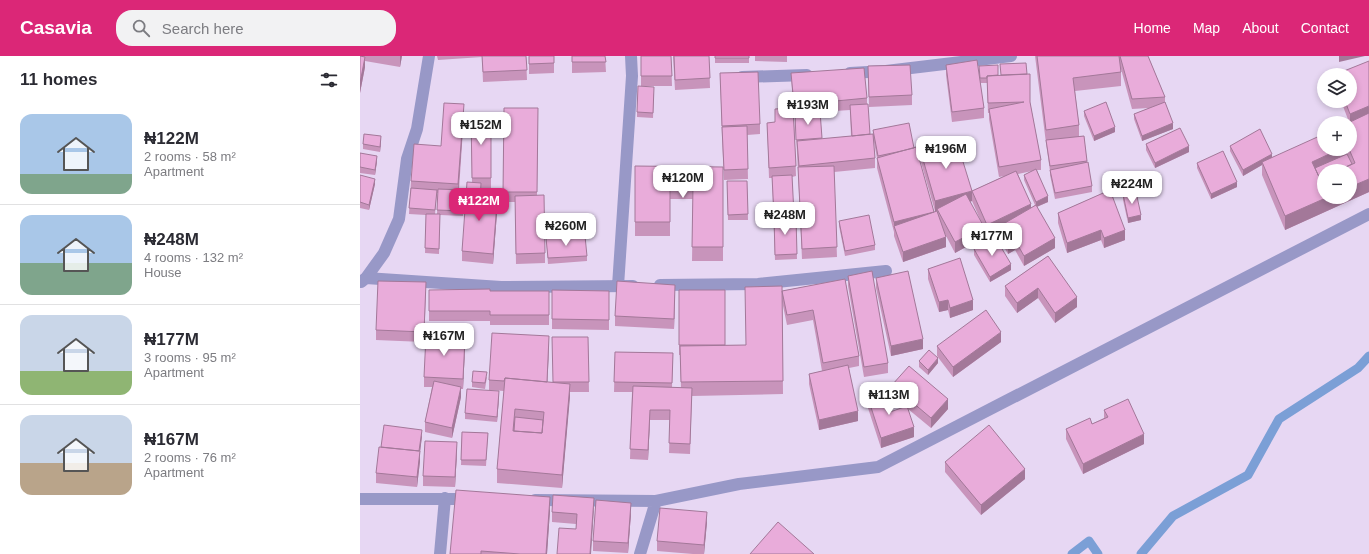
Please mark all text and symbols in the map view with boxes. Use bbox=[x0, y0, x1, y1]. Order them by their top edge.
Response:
search box bbox=[116, 10, 396, 46]
text: Casavia bbox=[20, 17, 92, 38]
icon: search bbox=[130, 17, 152, 39]
text: Search here bbox=[162, 20, 244, 37]
text: Home bbox=[1134, 20, 1171, 36]
text: Map bbox=[1193, 20, 1220, 36]
text: About bbox=[1242, 20, 1279, 36]
text: Contact bbox=[1301, 20, 1349, 36]
map controls bbox=[1317, 68, 1357, 204]
button: layers bbox=[1317, 68, 1357, 108]
icon: filters bbox=[318, 69, 340, 91]
text: 11 homes bbox=[20, 70, 98, 89]
pin: ₦193M bbox=[780, 92, 836, 126]
text: ₦193M bbox=[787, 97, 829, 112]
pin: ₦152M bbox=[453, 112, 509, 146]
button: + bbox=[1317, 116, 1357, 156]
text: ₦152M bbox=[460, 117, 502, 132]
text: ₦122M bbox=[144, 129, 199, 148]
icon: home bbox=[52, 130, 100, 178]
pin: ₦196M bbox=[918, 136, 974, 170]
text: ₦196M bbox=[925, 141, 967, 156]
text: 2 rooms · 58 m² bbox=[144, 149, 236, 164]
text: Apartment bbox=[144, 164, 204, 179]
button: − bbox=[1317, 164, 1357, 204]
pin: ₦120M bbox=[655, 165, 711, 199]
text: ₦120M bbox=[662, 170, 704, 185]
pin: ₦224M bbox=[1104, 171, 1160, 205]
text: ₦224M bbox=[1111, 176, 1153, 191]
pin: ₦122M bbox=[451, 188, 507, 222]
text: ₦122M bbox=[458, 193, 500, 208]
pin: ₦248M bbox=[757, 202, 813, 236]
text: ₦248M bbox=[764, 207, 806, 222]
pin: ₦260M bbox=[538, 213, 594, 247]
text: ₦260M bbox=[545, 218, 587, 233]
pin: ₦177M bbox=[964, 223, 1020, 257]
text: ₦177M bbox=[971, 228, 1013, 243]
text: ₦248M bbox=[144, 230, 199, 249]
icon: home bbox=[52, 231, 100, 279]
text: 4 rooms · 132 m² bbox=[144, 250, 243, 265]
text: House bbox=[144, 265, 182, 280]
pin: ₦167M bbox=[416, 323, 472, 357]
text: ₦167M bbox=[423, 328, 465, 343]
text: ₦177M bbox=[144, 330, 199, 349]
icon: home bbox=[52, 331, 100, 379]
text: 3 rooms · 95 m² bbox=[144, 350, 236, 365]
text: Apartment bbox=[144, 365, 204, 380]
pin: ₦113M bbox=[861, 382, 917, 416]
text: ₦113M bbox=[868, 387, 910, 402]
text: ₦167M bbox=[144, 430, 199, 449]
icon: home bbox=[52, 431, 100, 479]
text: 2 rooms · 76 m² bbox=[144, 450, 236, 465]
text: Apartment bbox=[144, 465, 204, 480]

